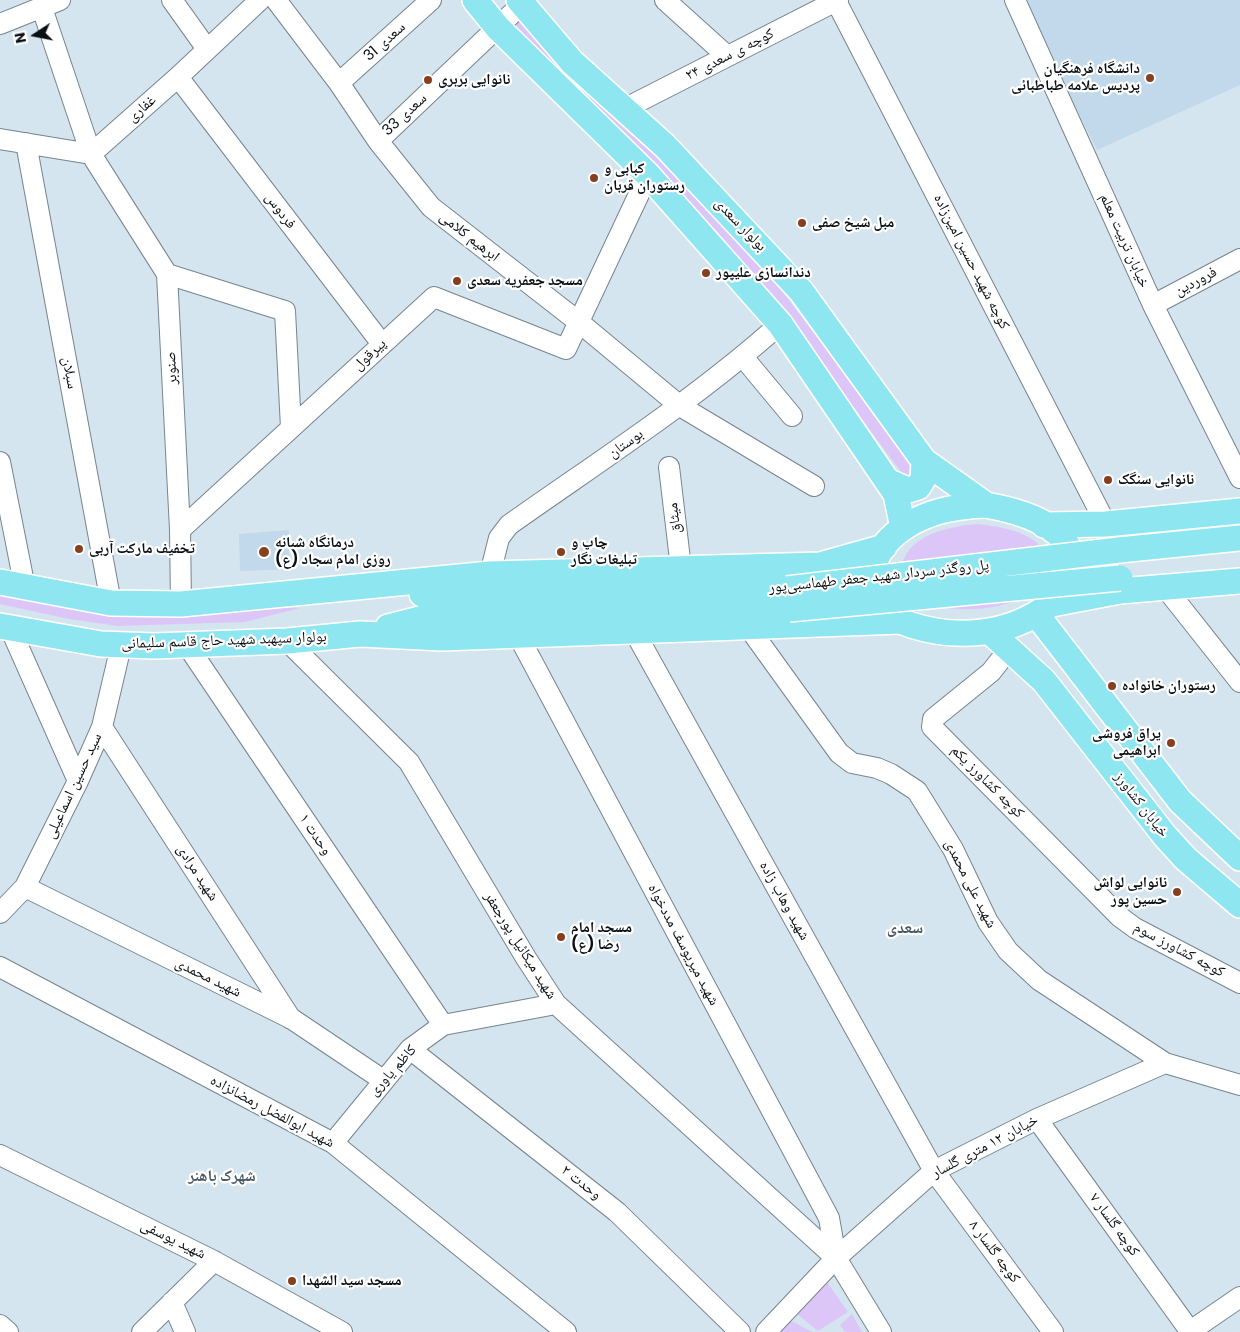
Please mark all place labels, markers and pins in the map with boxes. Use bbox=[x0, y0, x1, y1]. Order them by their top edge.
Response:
place label: دانشگاه فرهنگیان پردیس علامه طباطبائی bbox=[1011, 60, 1140, 95]
place label: نانوایی بربری bbox=[438, 71, 510, 89]
marker: دانشگاه فرهنگیان پردیس علامه طباطبائی bbox=[1144, 72, 1156, 84]
marker: نانوایی بربری bbox=[422, 74, 434, 86]
place label: کبابی و رستوران قربان bbox=[604, 160, 685, 195]
marker: کبابی و رستوران قربان bbox=[588, 172, 600, 184]
place label: مبل شیخ صفی bbox=[812, 214, 894, 232]
marker: مبل شیخ صفی bbox=[796, 217, 808, 229]
place label: دندانسازی علیپور bbox=[716, 264, 811, 282]
marker: دندانسازی علیپور bbox=[700, 267, 712, 279]
place label: مسجد جعفریه سعدی bbox=[467, 272, 583, 290]
marker: مسجد جعفریه سعدی bbox=[451, 275, 463, 287]
place label: نانوایی سنگک bbox=[1118, 471, 1194, 489]
marker: نانوایی سنگک bbox=[1102, 474, 1114, 486]
place label: درمانگاه شبانه روزی امام سجاد (ع) bbox=[275, 534, 391, 569]
place label: چاپ و تبلیغات نگار bbox=[571, 534, 637, 569]
place label: تخفیف مارکت آربی bbox=[89, 540, 195, 558]
marker: تخفیف مارکت آربی bbox=[73, 543, 85, 555]
marker: درمانگاه شبانه روزی امام سجاد (ع) bbox=[257, 545, 271, 559]
marker: چاپ و تبلیغات نگار bbox=[555, 546, 567, 558]
place label: رستوران خانواده bbox=[1122, 677, 1216, 695]
marker: رستوران خانواده bbox=[1106, 680, 1118, 692]
place label: یراق فروشی ابراهیمی bbox=[1092, 725, 1161, 760]
marker: یراق فروشی ابراهیمی bbox=[1165, 737, 1177, 749]
place label: نانوایی لواش حسین پور bbox=[1093, 874, 1167, 909]
marker: نانوایی لواش حسین پور bbox=[1171, 886, 1183, 898]
place label: مسجد امام رضا (ع) bbox=[571, 919, 632, 954]
marker: مسجد امام رضا (ع) bbox=[555, 931, 567, 943]
place label: مسجد سید الشهدا bbox=[302, 1272, 402, 1290]
marker: مسجد سید الشهدا bbox=[286, 1275, 298, 1287]

